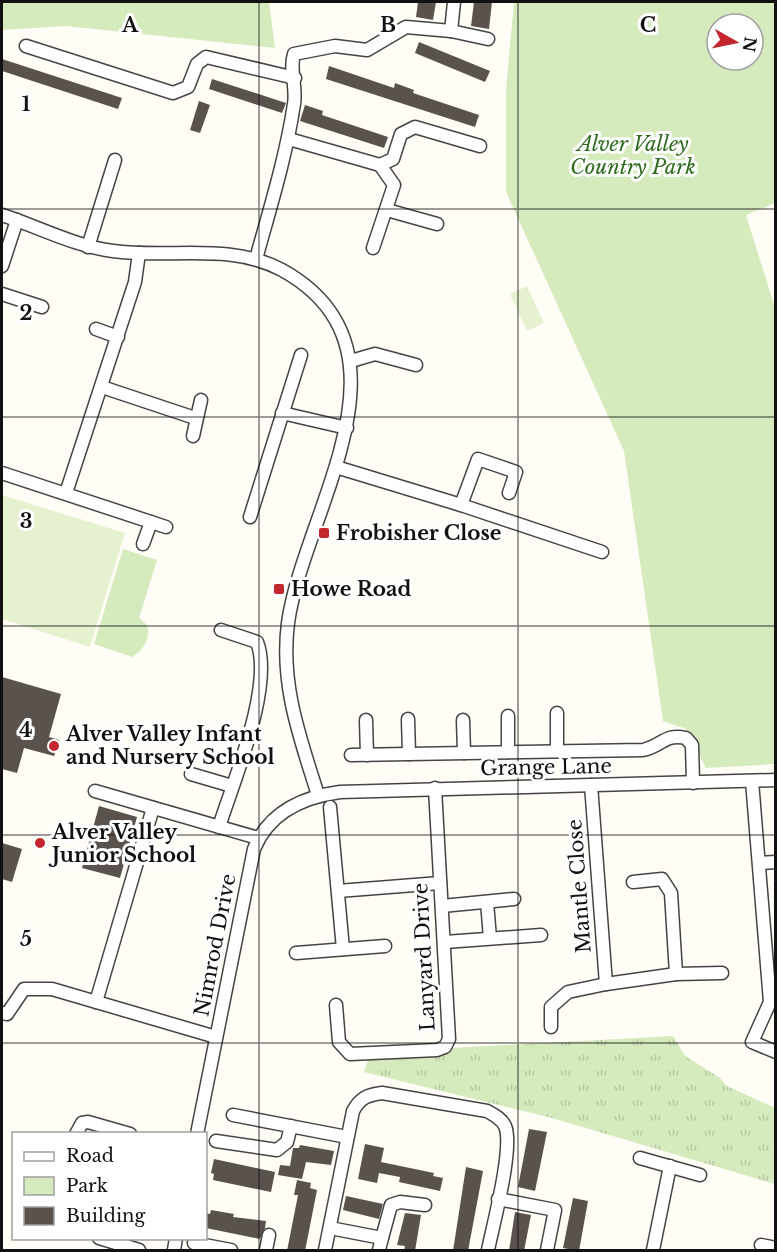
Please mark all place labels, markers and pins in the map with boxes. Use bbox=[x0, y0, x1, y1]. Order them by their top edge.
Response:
place label: Frobisher Close bbox=[336, 521, 502, 545]
marker: Frobisher Close bbox=[317, 526, 331, 540]
place label: Howe Road bbox=[291, 577, 411, 601]
marker: Howe Road bbox=[272, 582, 286, 596]
place label: Alver Valley Infant and Nursery School bbox=[65, 722, 275, 769]
marker: Alver Valley Infant and Nursery School bbox=[47, 739, 61, 753]
place label: Alver Valley Junior School bbox=[48, 820, 196, 867]
marker: Alver Valley Junior School bbox=[33, 836, 47, 850]

